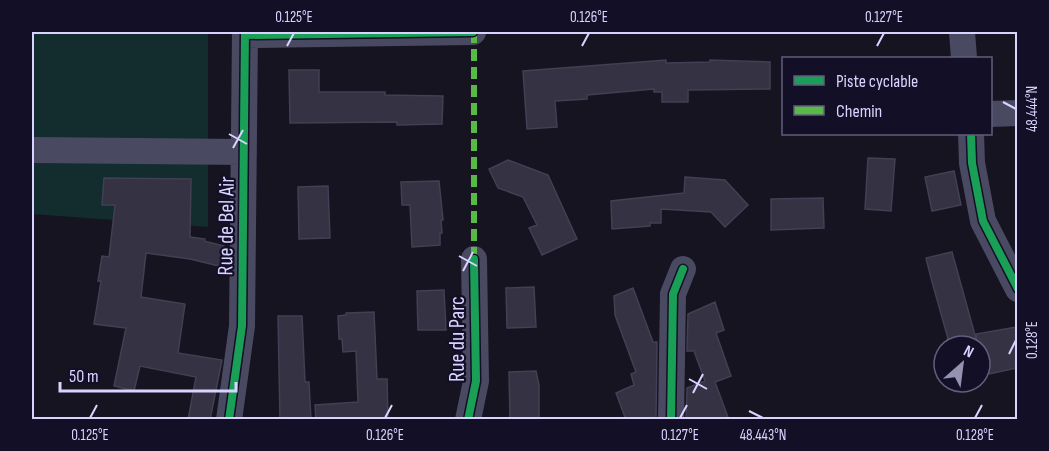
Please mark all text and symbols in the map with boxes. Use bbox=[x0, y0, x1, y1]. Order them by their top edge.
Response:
text: 0.125°E bbox=[275, 8, 313, 27]
text: 0.126°E bbox=[570, 8, 608, 27]
text: 0.127°E bbox=[865, 8, 903, 27]
legend bbox=[782, 57, 992, 135]
text: Piste cyclable bbox=[836, 71, 918, 92]
text: 48.444°N bbox=[1023, 86, 1042, 132]
text: Chemin bbox=[836, 101, 882, 122]
street label: Rue de Bel Air bbox=[212, 176, 241, 276]
street label: Rue du Parc bbox=[444, 296, 471, 382]
text: 0.128°E bbox=[1023, 321, 1042, 359]
north arrow bbox=[932, 334, 992, 394]
text: N bbox=[960, 342, 977, 362]
scale bar bbox=[60, 355, 236, 393]
text: 50 m bbox=[69, 366, 99, 387]
text: 0.125°E bbox=[71, 426, 109, 445]
text: 0.126°E bbox=[366, 426, 404, 445]
text: 0.127°E bbox=[661, 426, 699, 445]
text: 48.443°N bbox=[740, 426, 786, 445]
text: 0.128°E bbox=[956, 426, 994, 445]

